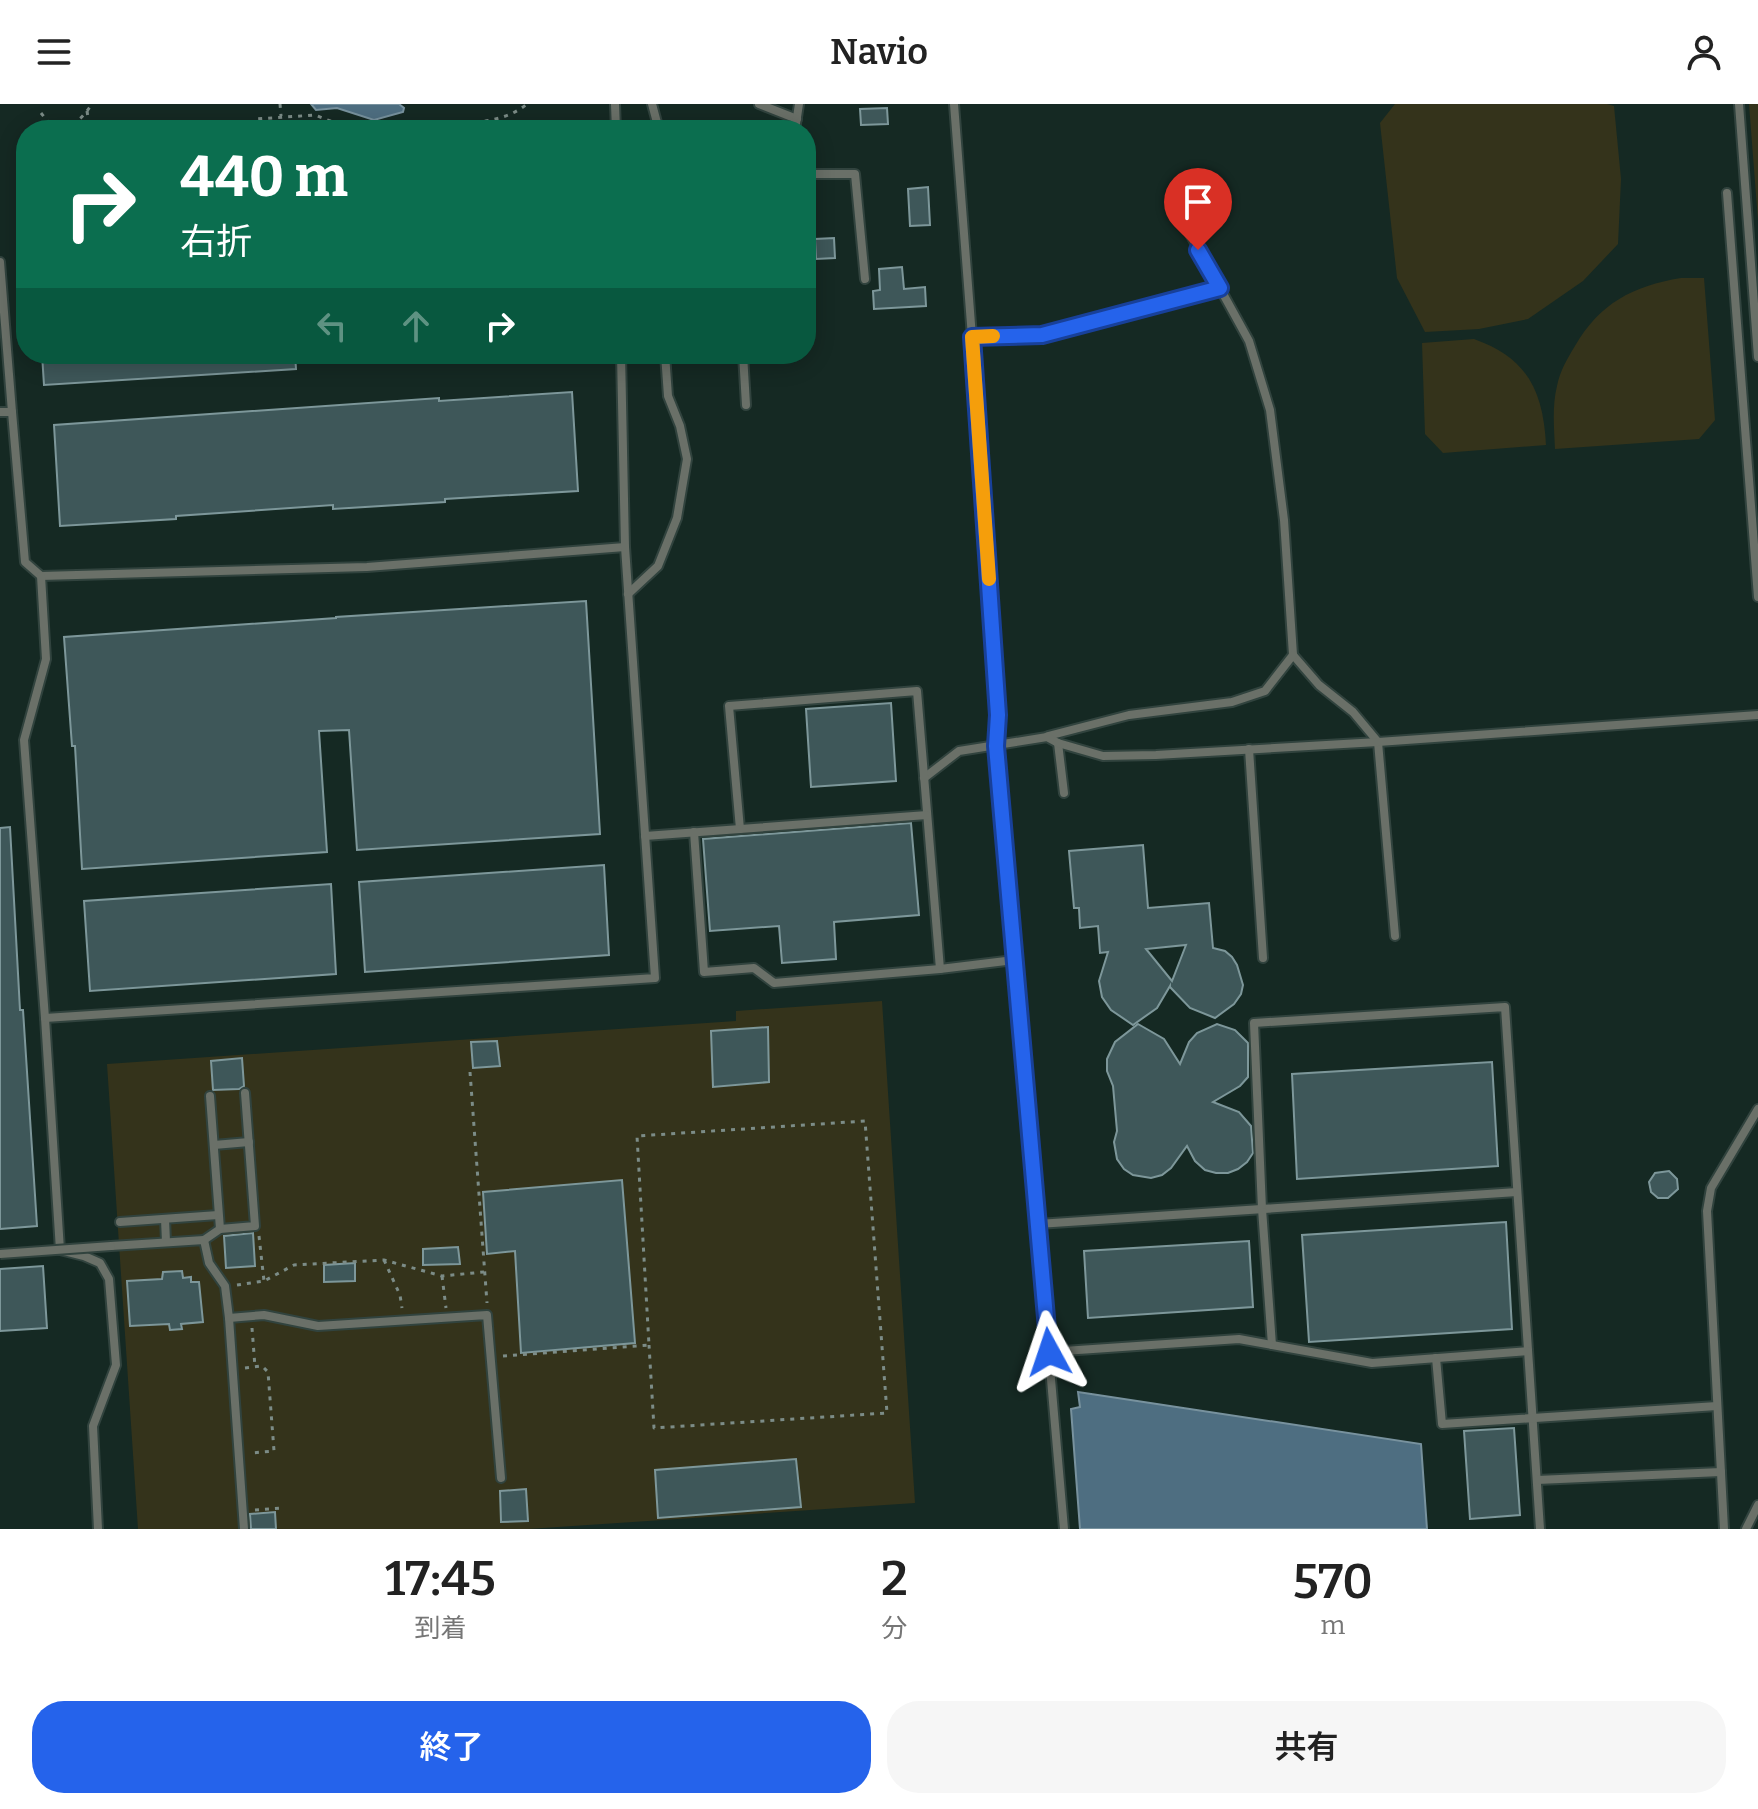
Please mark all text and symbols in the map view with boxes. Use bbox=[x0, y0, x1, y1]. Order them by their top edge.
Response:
icon: menu bbox=[32, 30, 76, 74]
text: Navio bbox=[830, 30, 928, 74]
icon: person bbox=[1682, 30, 1726, 74]
text: 440 m bbox=[180, 144, 348, 211]
icon: right bbox=[48, 152, 152, 256]
pin bbox=[1164, 168, 1232, 250]
icon: arrive bbox=[1176, 180, 1220, 224]
text: 右折 bbox=[180, 220, 252, 264]
icon: left bbox=[310, 304, 354, 348]
icon: ahead bbox=[394, 304, 438, 348]
icon: right bbox=[478, 304, 522, 348]
position arrow bbox=[1007, 1310, 1091, 1394]
text: 17:45 bbox=[385, 1550, 496, 1608]
text: 2 bbox=[881, 1550, 908, 1608]
text: 570 bbox=[1293, 1553, 1373, 1611]
text: m bbox=[1320, 1610, 1345, 1641]
text: 到着 bbox=[414, 1613, 466, 1644]
text: 分 bbox=[881, 1613, 907, 1644]
button: 終了 bbox=[32, 1701, 871, 1793]
button: 共有 bbox=[887, 1701, 1726, 1793]

